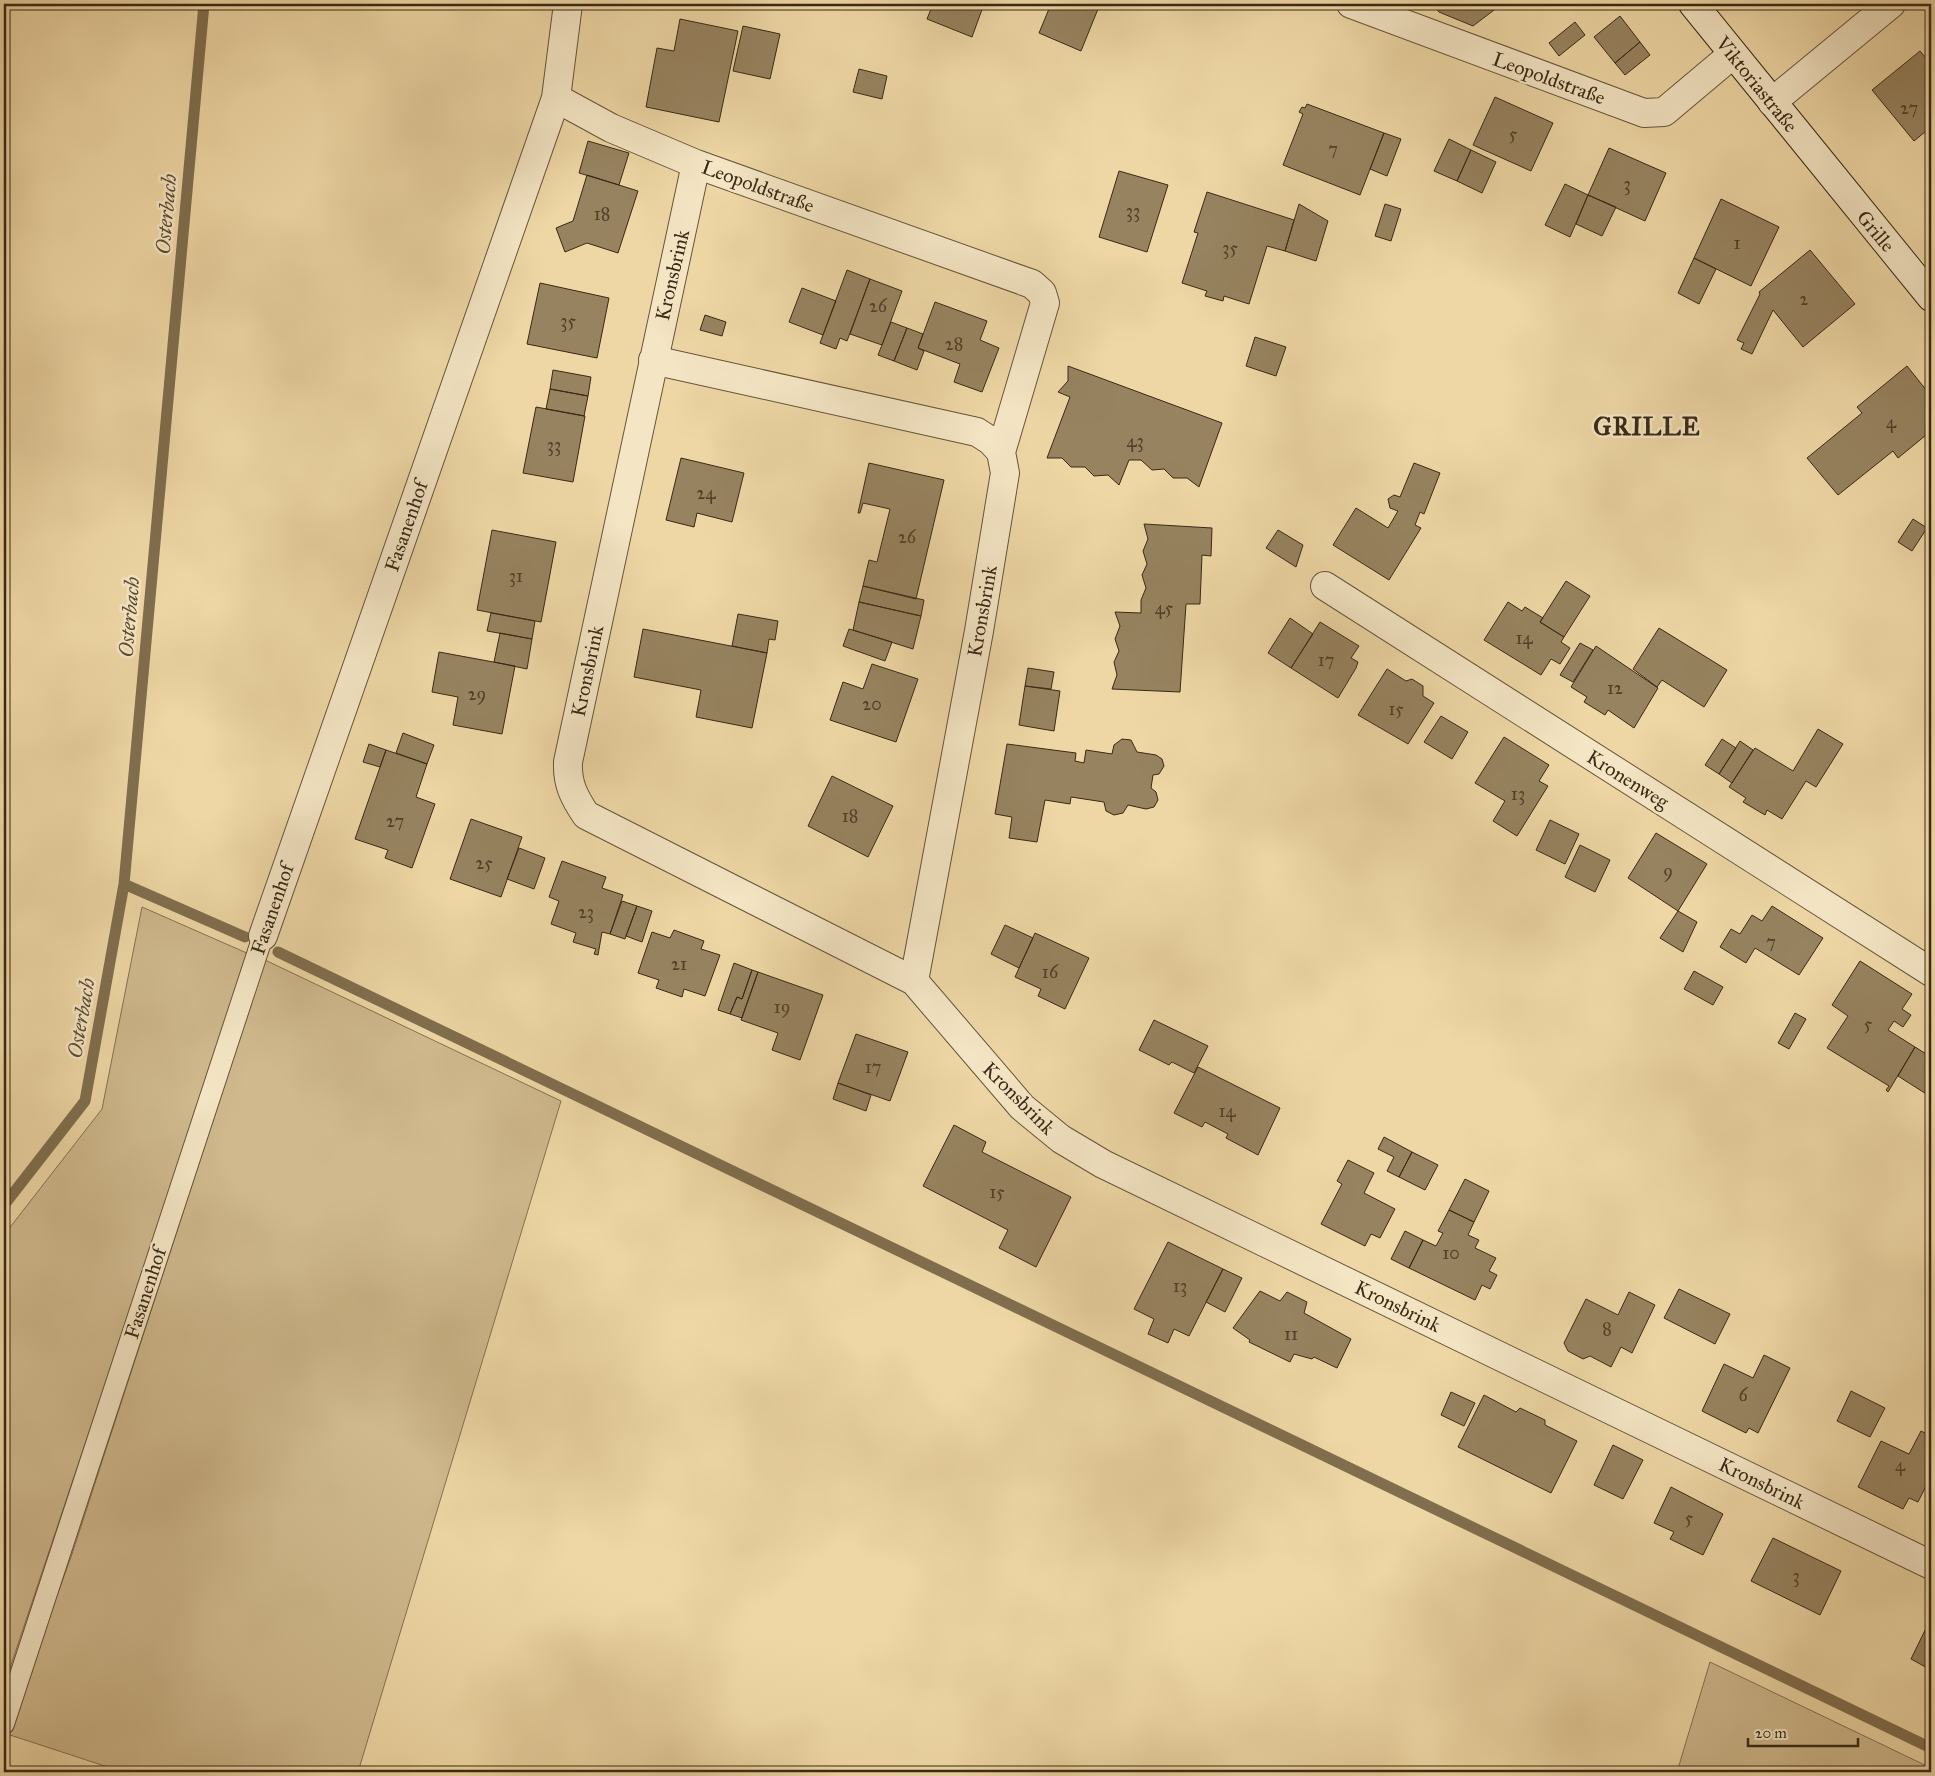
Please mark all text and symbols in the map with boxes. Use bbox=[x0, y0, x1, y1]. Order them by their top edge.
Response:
street label: Viktoriastraße bbox=[1710, 30, 1803, 137]
street label: Leopoldstraße bbox=[1489, 47, 1609, 109]
house number: 27 bbox=[1900, 97, 1918, 119]
house number: 5 bbox=[1509, 123, 1518, 145]
house number: 7 bbox=[1328, 138, 1338, 160]
street label: Leopoldstraße bbox=[698, 155, 818, 217]
water label: Osterbach bbox=[150, 173, 182, 255]
house number: 3 bbox=[1623, 173, 1631, 195]
house number: 33 bbox=[1126, 200, 1140, 222]
house number: 18 bbox=[594, 203, 610, 225]
street label: Grille bbox=[1852, 205, 1900, 257]
street label: Kronsbrink bbox=[650, 226, 694, 323]
house number: 1 bbox=[1733, 232, 1741, 254]
house number: 35 bbox=[1222, 237, 1238, 259]
house number: 2 bbox=[1800, 288, 1809, 310]
house number: 26 bbox=[869, 295, 888, 317]
house number: 35 bbox=[560, 310, 576, 332]
house number: 28 bbox=[945, 333, 963, 355]
district label: GRILLE bbox=[1593, 411, 1701, 442]
house number: 4 bbox=[1886, 411, 1897, 433]
house number: 43 bbox=[1126, 430, 1144, 452]
house number: 33 bbox=[547, 434, 561, 456]
street label: Fasanenhof bbox=[379, 474, 434, 575]
house number: 24 bbox=[697, 482, 716, 504]
house number: 26 bbox=[898, 526, 917, 548]
street label: Kronsbrink bbox=[962, 563, 1002, 659]
house number: 31 bbox=[509, 565, 523, 587]
water label: Osterbach bbox=[113, 576, 145, 658]
house number: 45 bbox=[1155, 597, 1174, 619]
street label: Kronsbrink bbox=[566, 622, 609, 719]
house number: 14 bbox=[1515, 627, 1534, 649]
house number: 17 bbox=[1318, 649, 1334, 671]
house number: 12 bbox=[1607, 677, 1623, 699]
house number: 29 bbox=[468, 683, 486, 705]
house number: 20 bbox=[862, 693, 882, 715]
house number: 15 bbox=[1388, 698, 1404, 720]
street label: Kronenweg bbox=[1582, 744, 1674, 815]
house number: 13 bbox=[1511, 783, 1525, 805]
house number: 18 bbox=[842, 805, 858, 827]
house number: 27 bbox=[386, 810, 404, 832]
house number: 25 bbox=[475, 852, 493, 874]
street label: Fasanenhof bbox=[245, 857, 300, 958]
house number: 9 bbox=[1663, 860, 1673, 882]
house number: 23 bbox=[578, 901, 594, 923]
house number: 7 bbox=[1766, 931, 1776, 953]
house number: 21 bbox=[671, 953, 687, 975]
house number: 16 bbox=[1042, 961, 1059, 983]
water label: Osterbach bbox=[61, 976, 101, 1060]
house number: 19 bbox=[774, 996, 790, 1018]
house number: 5 bbox=[1864, 1013, 1873, 1035]
house number: 17 bbox=[865, 1056, 881, 1078]
street label: Kronsbrink bbox=[978, 1057, 1061, 1140]
house number: 14 bbox=[1218, 1100, 1237, 1122]
house number: 15 bbox=[989, 1181, 1005, 1203]
street label: Fasanenhof bbox=[119, 1241, 172, 1342]
house number: 10 bbox=[1442, 1242, 1460, 1264]
house number: 13 bbox=[1173, 1275, 1187, 1297]
street label: Kronsbrink bbox=[1351, 1275, 1446, 1337]
house number: 8 bbox=[1602, 1318, 1612, 1340]
house number: 11 bbox=[1284, 1323, 1298, 1345]
house number: 6 bbox=[1738, 1384, 1748, 1406]
street label: Kronsbrink bbox=[1715, 1452, 1810, 1514]
house number: 4 bbox=[1895, 1454, 1906, 1476]
house number: 5 bbox=[1685, 1507, 1694, 1529]
house number: 3 bbox=[1792, 1565, 1800, 1587]
scale bar bbox=[1748, 1716, 1858, 1748]
text: 20 m bbox=[1755, 1724, 1787, 1742]

